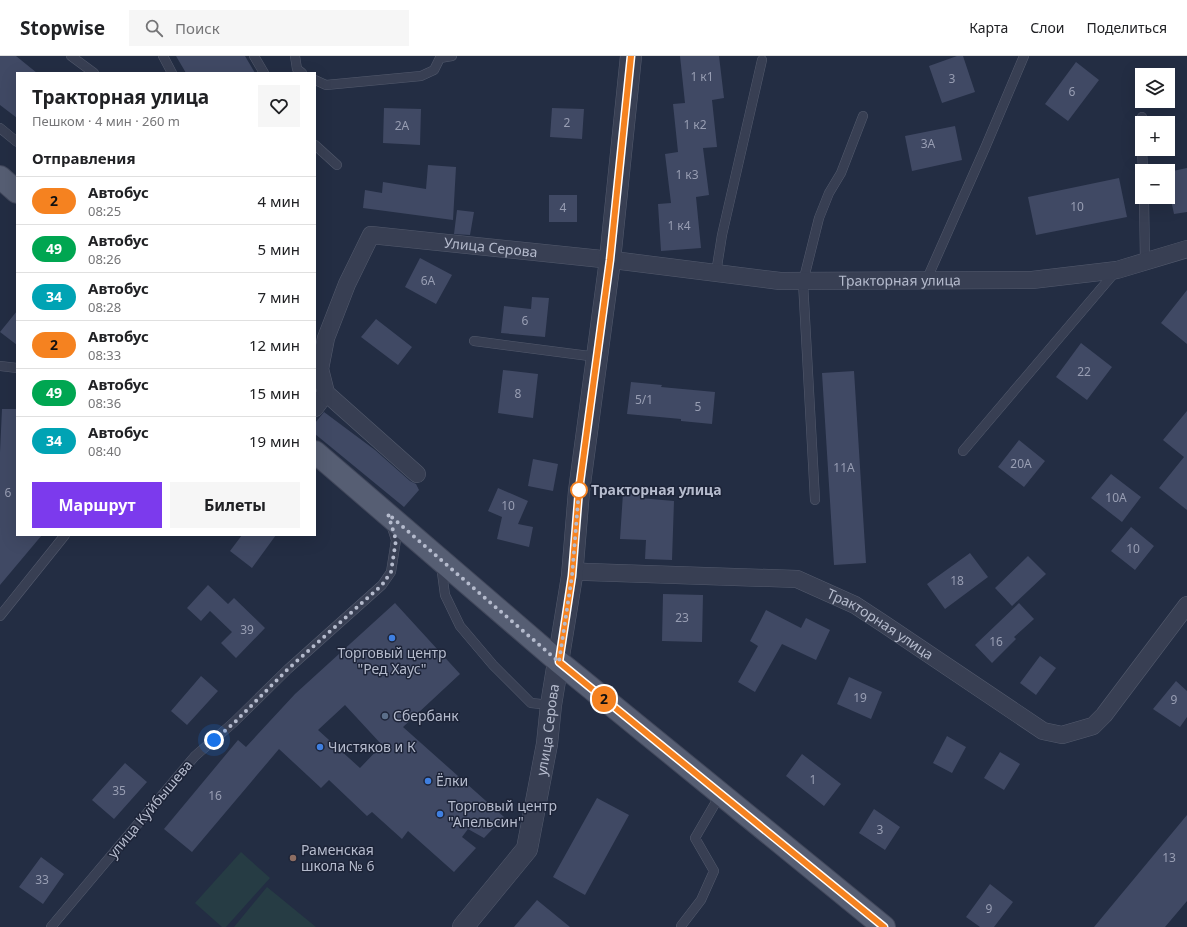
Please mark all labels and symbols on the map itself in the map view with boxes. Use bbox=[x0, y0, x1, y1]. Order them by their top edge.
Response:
house number: 1 к1 bbox=[690, 68, 714, 85]
house number: 3 bbox=[949, 70, 956, 87]
house number: 6 bbox=[1069, 83, 1076, 100]
house number: 2 bbox=[564, 114, 571, 131]
house number: 1 к2 bbox=[683, 116, 707, 133]
house number: 2А bbox=[395, 117, 410, 134]
house number: 3А bbox=[921, 135, 936, 152]
house number: 1 к3 bbox=[675, 166, 699, 183]
house number: 10 bbox=[1070, 198, 1084, 215]
house number: 4 bbox=[560, 199, 567, 216]
house number: 1 к4 bbox=[667, 217, 691, 234]
street label: Улица Серова bbox=[443, 233, 539, 261]
street label: Тракторная улица bbox=[839, 270, 961, 290]
house number: 6А bbox=[421, 272, 436, 289]
house number: 6 bbox=[522, 312, 529, 329]
house number: 22 bbox=[1077, 363, 1091, 380]
house number: 8 bbox=[515, 385, 522, 402]
house number: 5/1 bbox=[635, 391, 653, 408]
house number: 5 bbox=[695, 398, 702, 415]
house number: 20А bbox=[1010, 455, 1032, 472]
house number: 11А bbox=[833, 459, 855, 476]
place label: Тракторная улица bbox=[591, 480, 722, 499]
marker: Тракторная улица bbox=[570, 481, 588, 499]
house number: 6 bbox=[5, 484, 12, 501]
house number: 10А bbox=[1105, 489, 1127, 506]
house number: 10 bbox=[501, 497, 515, 514]
house number: 10 bbox=[1126, 540, 1140, 557]
house number: 18 bbox=[950, 572, 964, 589]
street label: Тракторная улица bbox=[824, 584, 937, 664]
house number: 23 bbox=[675, 609, 689, 626]
house number: 39 bbox=[240, 621, 254, 638]
marker: Торговый центр "Ред Хаус" bbox=[387, 633, 397, 643]
house number: 16 bbox=[989, 633, 1003, 650]
place label: Торговый центр "Ред Хаус" bbox=[337, 643, 447, 678]
street label: улица Серова bbox=[531, 682, 563, 777]
line badge: 2 bbox=[591, 686, 617, 712]
house number: 19 bbox=[853, 689, 867, 706]
house number: 9 bbox=[1171, 691, 1178, 708]
place label: Сбербанк bbox=[393, 706, 459, 725]
marker: Сбербанк bbox=[380, 711, 390, 721]
your location bbox=[204, 730, 224, 750]
place label: Чистяков и К bbox=[328, 737, 416, 756]
marker: Чистяков и К bbox=[315, 742, 325, 752]
street label: улица Куйбышева bbox=[103, 756, 196, 862]
place label: Ёлки bbox=[436, 771, 468, 790]
house number: 1 bbox=[810, 771, 816, 788]
marker: Ёлки bbox=[423, 776, 433, 786]
house number: 35 bbox=[112, 782, 126, 799]
house number: 16 bbox=[208, 787, 222, 804]
place label: Торговый центр "Апельсин" bbox=[448, 796, 557, 831]
marker: Торговый центр "Апельсин" bbox=[435, 809, 445, 819]
house number: 3 bbox=[877, 821, 884, 838]
place label: Раменская школа № 6 bbox=[301, 840, 375, 875]
house number: 13 bbox=[1162, 849, 1176, 866]
marker: Раменская школа № 6 bbox=[288, 853, 298, 863]
house number: 33 bbox=[35, 871, 49, 888]
house number: 9 bbox=[986, 900, 993, 917]

